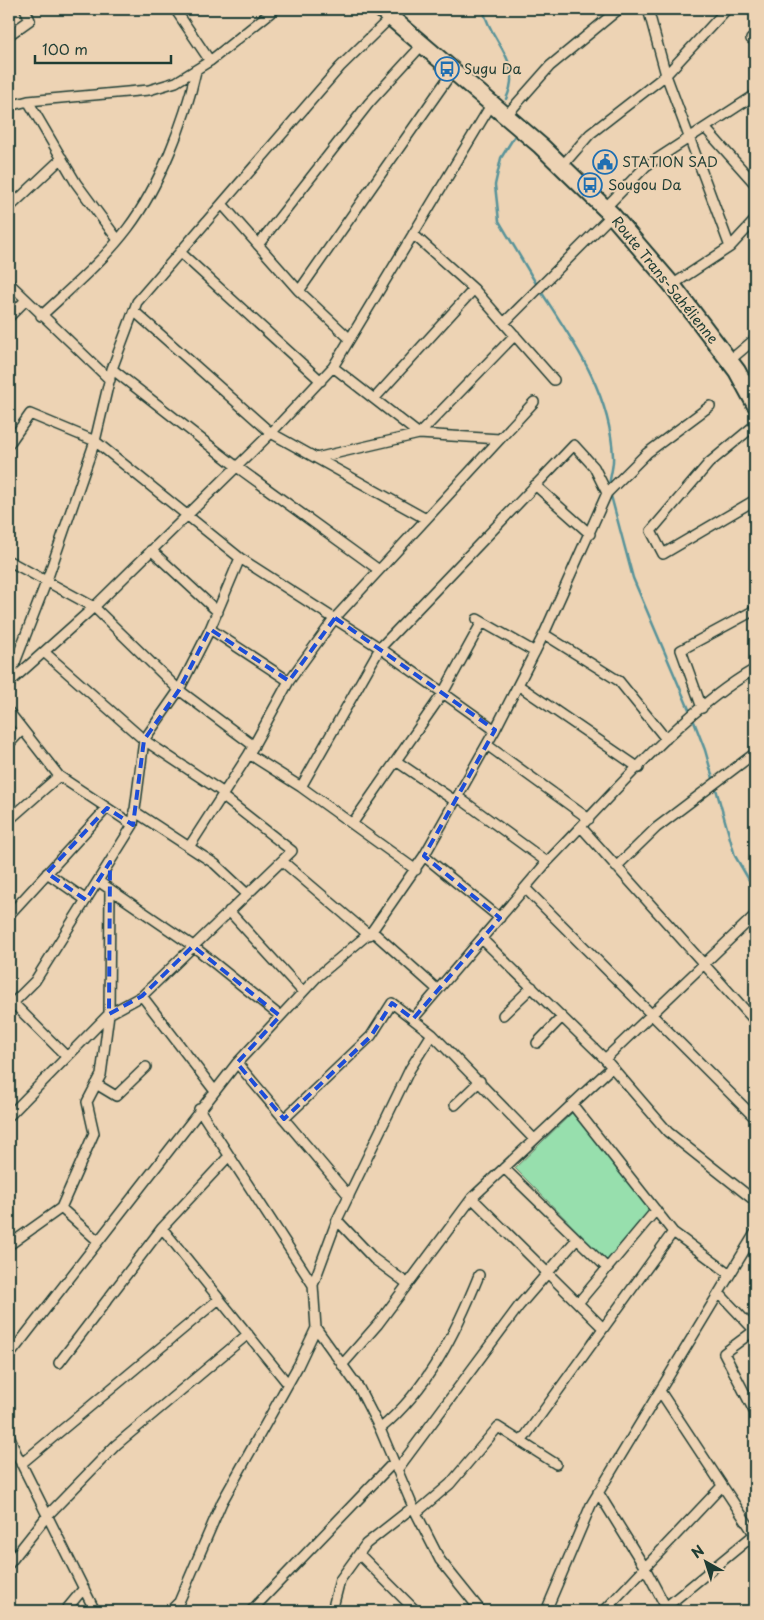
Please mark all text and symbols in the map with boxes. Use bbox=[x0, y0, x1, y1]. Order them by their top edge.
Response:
scale bar bbox=[35, 32, 171, 64]
text: 100 m bbox=[42, 37, 88, 60]
bus stop icon: Sugu Da bbox=[434, 56, 460, 82]
place label: Sugu Da bbox=[464, 58, 522, 79]
public building icon: STATION SAD bbox=[592, 149, 618, 175]
place label: STATION SAD bbox=[622, 151, 718, 172]
bus stop icon: Sougou Da bbox=[577, 172, 603, 198]
place label: Sougou Da bbox=[608, 174, 682, 195]
street label: Route Trans-Sahélienne bbox=[607, 211, 724, 348]
north arrow bbox=[682, 1538, 732, 1588]
text: N bbox=[687, 1540, 708, 1563]

